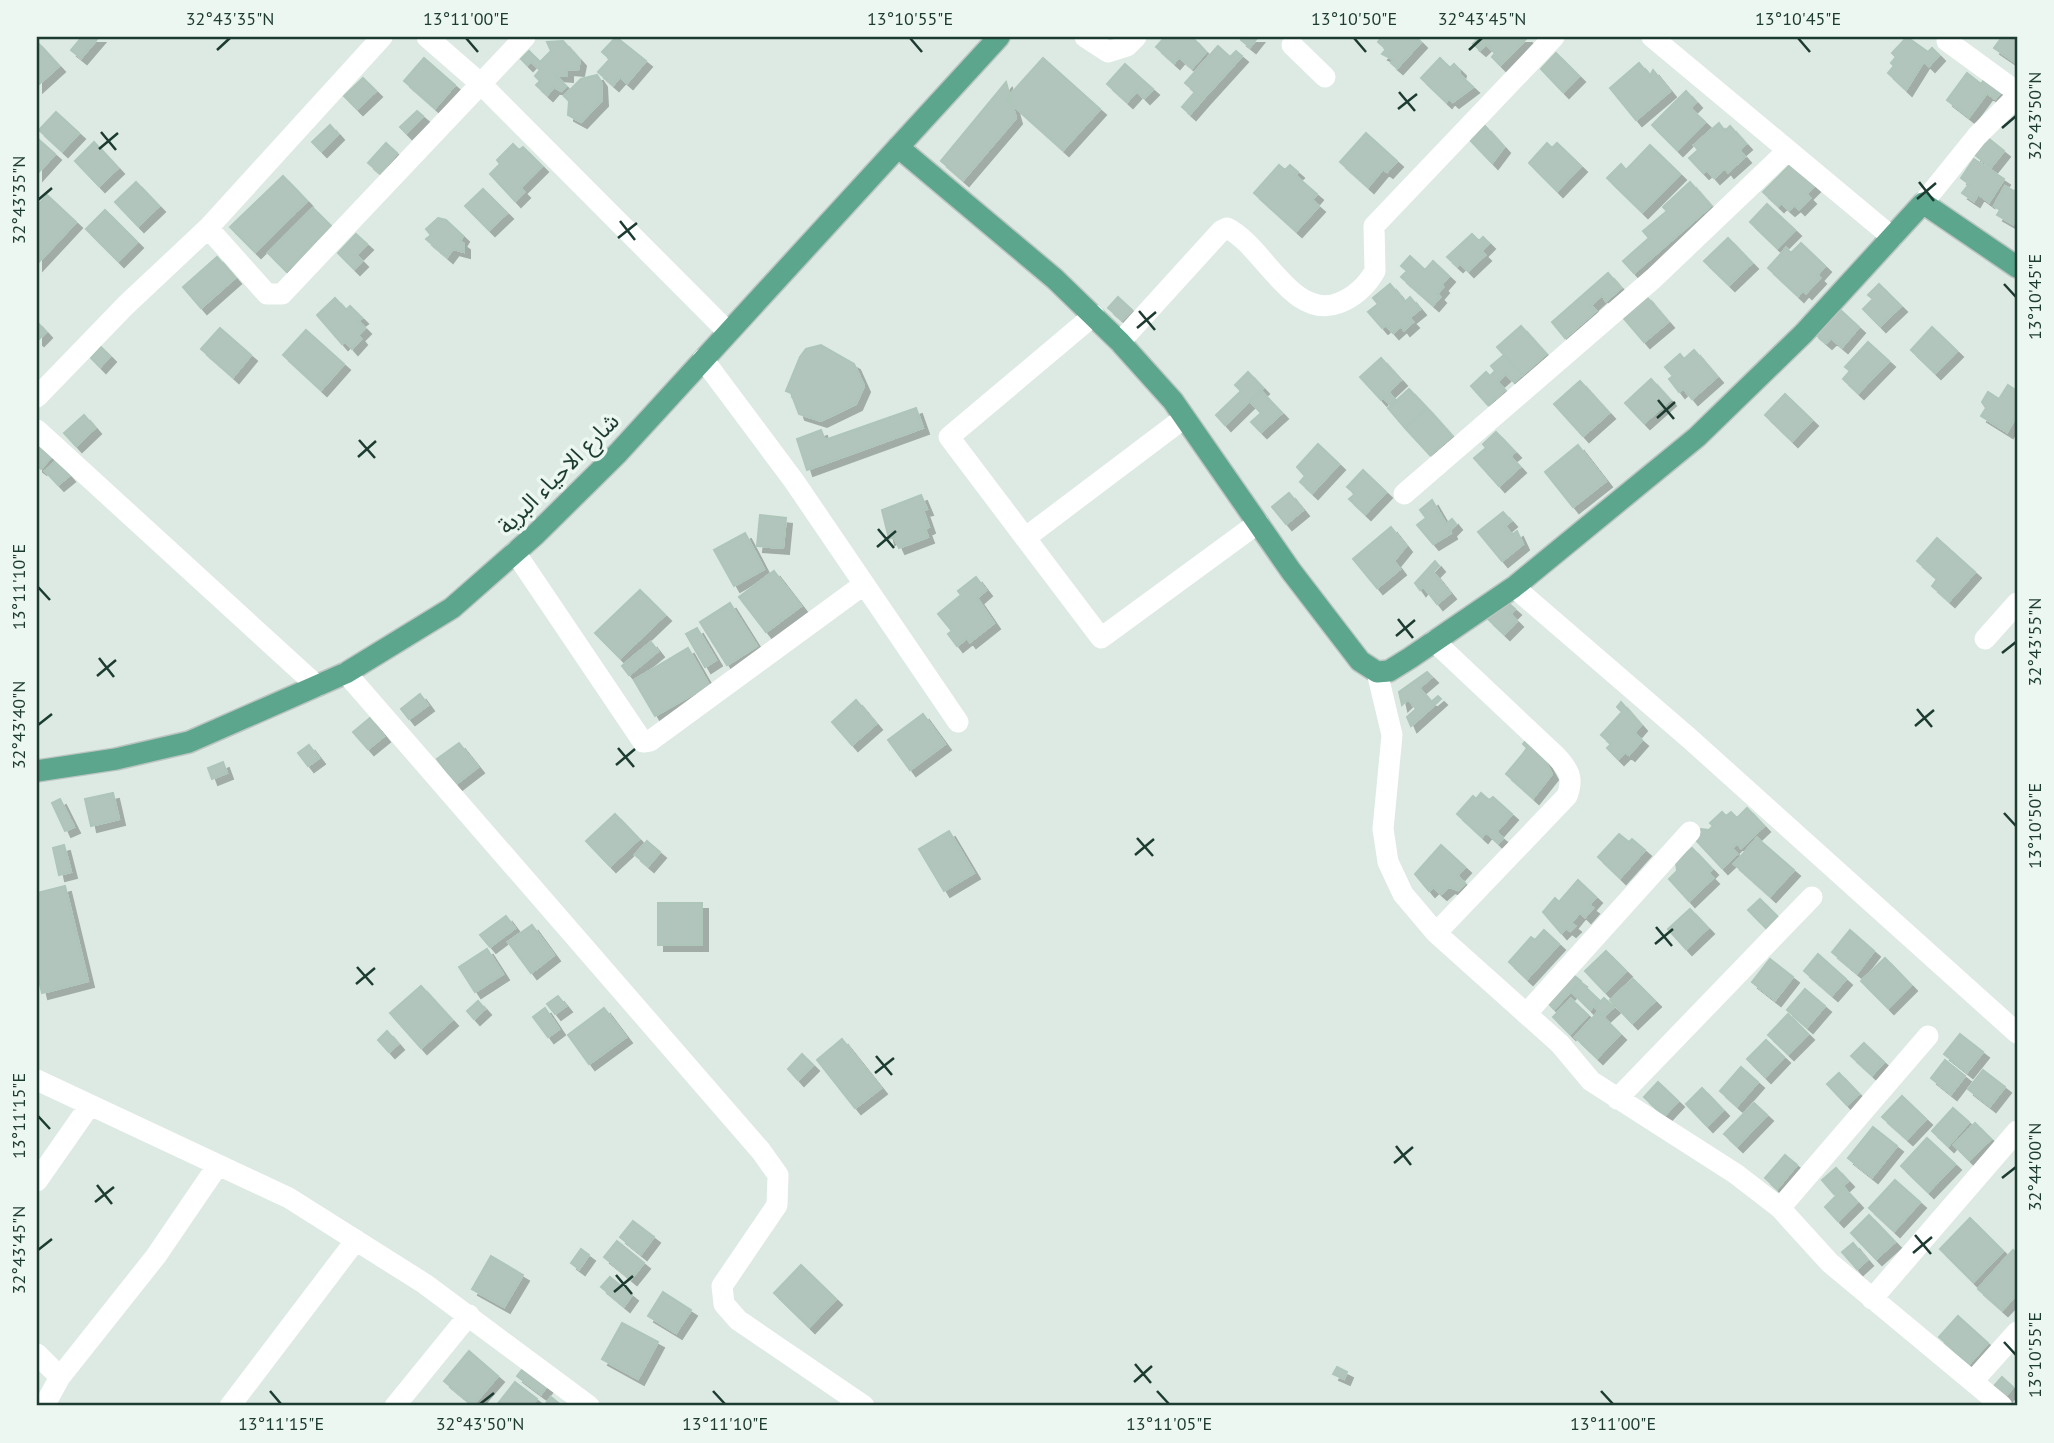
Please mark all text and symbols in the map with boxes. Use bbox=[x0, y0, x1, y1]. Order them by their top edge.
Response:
text: 32°43'35"N bbox=[186, 7, 274, 30]
text: 13°11'00"E bbox=[423, 7, 509, 30]
text: 13°10'55"E bbox=[867, 7, 953, 30]
text: 13°10'50"E bbox=[1311, 7, 1397, 30]
text: 32°43'45"N bbox=[1438, 7, 1526, 30]
text: 13°10'45"E bbox=[1755, 7, 1841, 30]
text: 32°43'50"N bbox=[2023, 72, 2046, 160]
text: 32°43'35"N bbox=[7, 156, 30, 244]
text: 13°10'45"E bbox=[2023, 254, 2046, 340]
street label: شارع الاحياء البرية bbox=[491, 406, 627, 542]
text: 13°11'10"E bbox=[7, 544, 30, 630]
text: 32°43'55"N bbox=[2023, 598, 2046, 686]
text: 32°43'40"N bbox=[7, 681, 30, 769]
text: 13°10'50"E bbox=[2023, 783, 2046, 869]
text: 13°11'15"E bbox=[7, 1073, 30, 1159]
text: 32°44'00"N bbox=[2023, 1123, 2046, 1211]
text: 32°43'45"N bbox=[7, 1206, 30, 1294]
text: 13°10'55"E bbox=[2023, 1312, 2046, 1398]
text: 13°11'15"E bbox=[238, 1412, 324, 1435]
text: 32°43'50"N bbox=[436, 1412, 524, 1435]
text: 13°11'10"E bbox=[682, 1412, 768, 1435]
text: 13°11'05"E bbox=[1126, 1412, 1212, 1435]
text: 13°11'00"E bbox=[1570, 1412, 1656, 1435]

